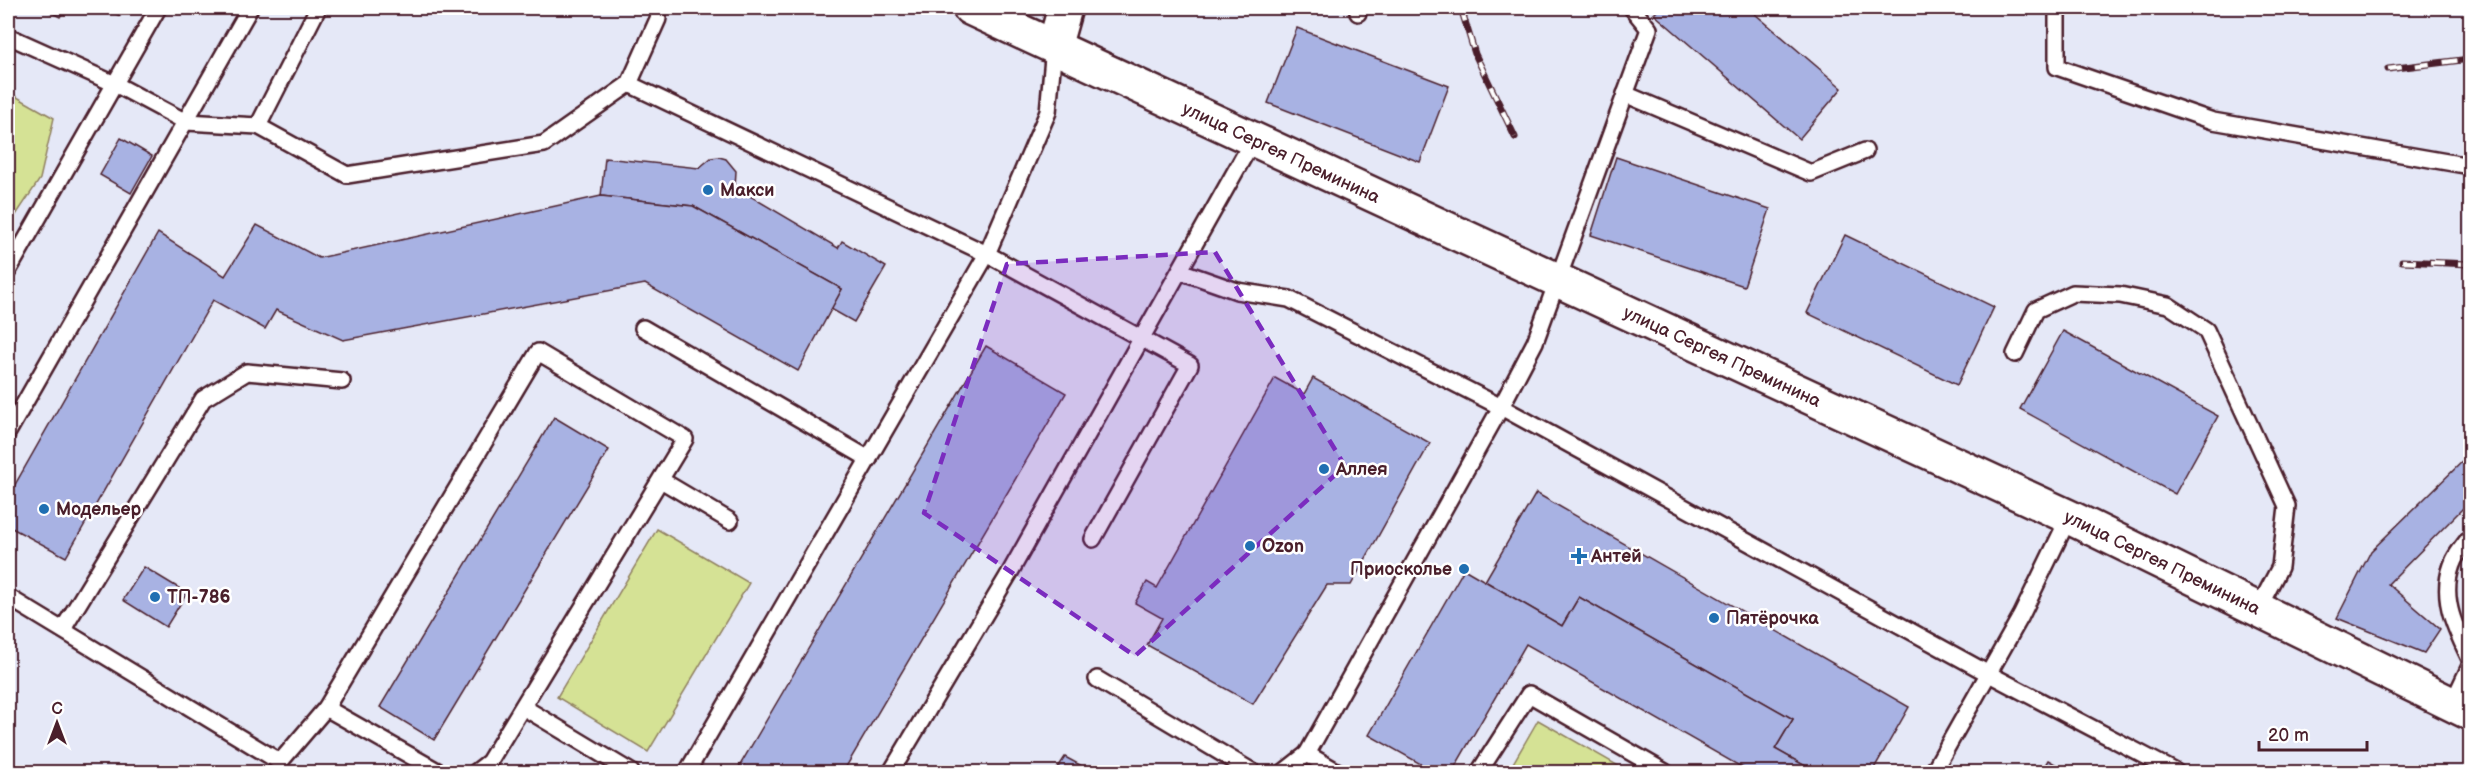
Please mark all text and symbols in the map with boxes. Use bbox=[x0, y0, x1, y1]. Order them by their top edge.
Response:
street label: улица Сергея Преминина bbox=[1179, 98, 1383, 208]
place label: Макси bbox=[720, 180, 774, 201]
marker: Макси bbox=[701, 183, 715, 197]
street label: улица Сергея Преминина bbox=[1620, 302, 1824, 412]
place label: Аллея bbox=[1335, 459, 1388, 480]
marker: Аллея bbox=[1317, 462, 1331, 476]
place label: Модельер bbox=[56, 499, 141, 520]
marker: Модельер bbox=[37, 502, 51, 516]
street label: улица Сергея Преминина bbox=[2061, 506, 2264, 620]
place label: Ozon bbox=[1262, 536, 1304, 557]
marker: Ozon bbox=[1243, 539, 1257, 553]
place label: Антей bbox=[1590, 546, 1642, 567]
marker: Антей bbox=[1572, 549, 1586, 563]
place label: Приосколье bbox=[1350, 559, 1452, 580]
marker: Приосколье bbox=[1457, 562, 1471, 576]
place label: ТП-786 bbox=[167, 587, 230, 608]
marker: ТП-786 bbox=[148, 590, 162, 604]
place label: Пятёрочка bbox=[1726, 608, 1819, 629]
marker: Пятёрочка bbox=[1707, 611, 1721, 625]
north arrow bbox=[27, 693, 87, 753]
text: С bbox=[51, 700, 63, 719]
scale bar bbox=[2259, 714, 2367, 752]
text: 20 m bbox=[2268, 725, 2309, 746]

